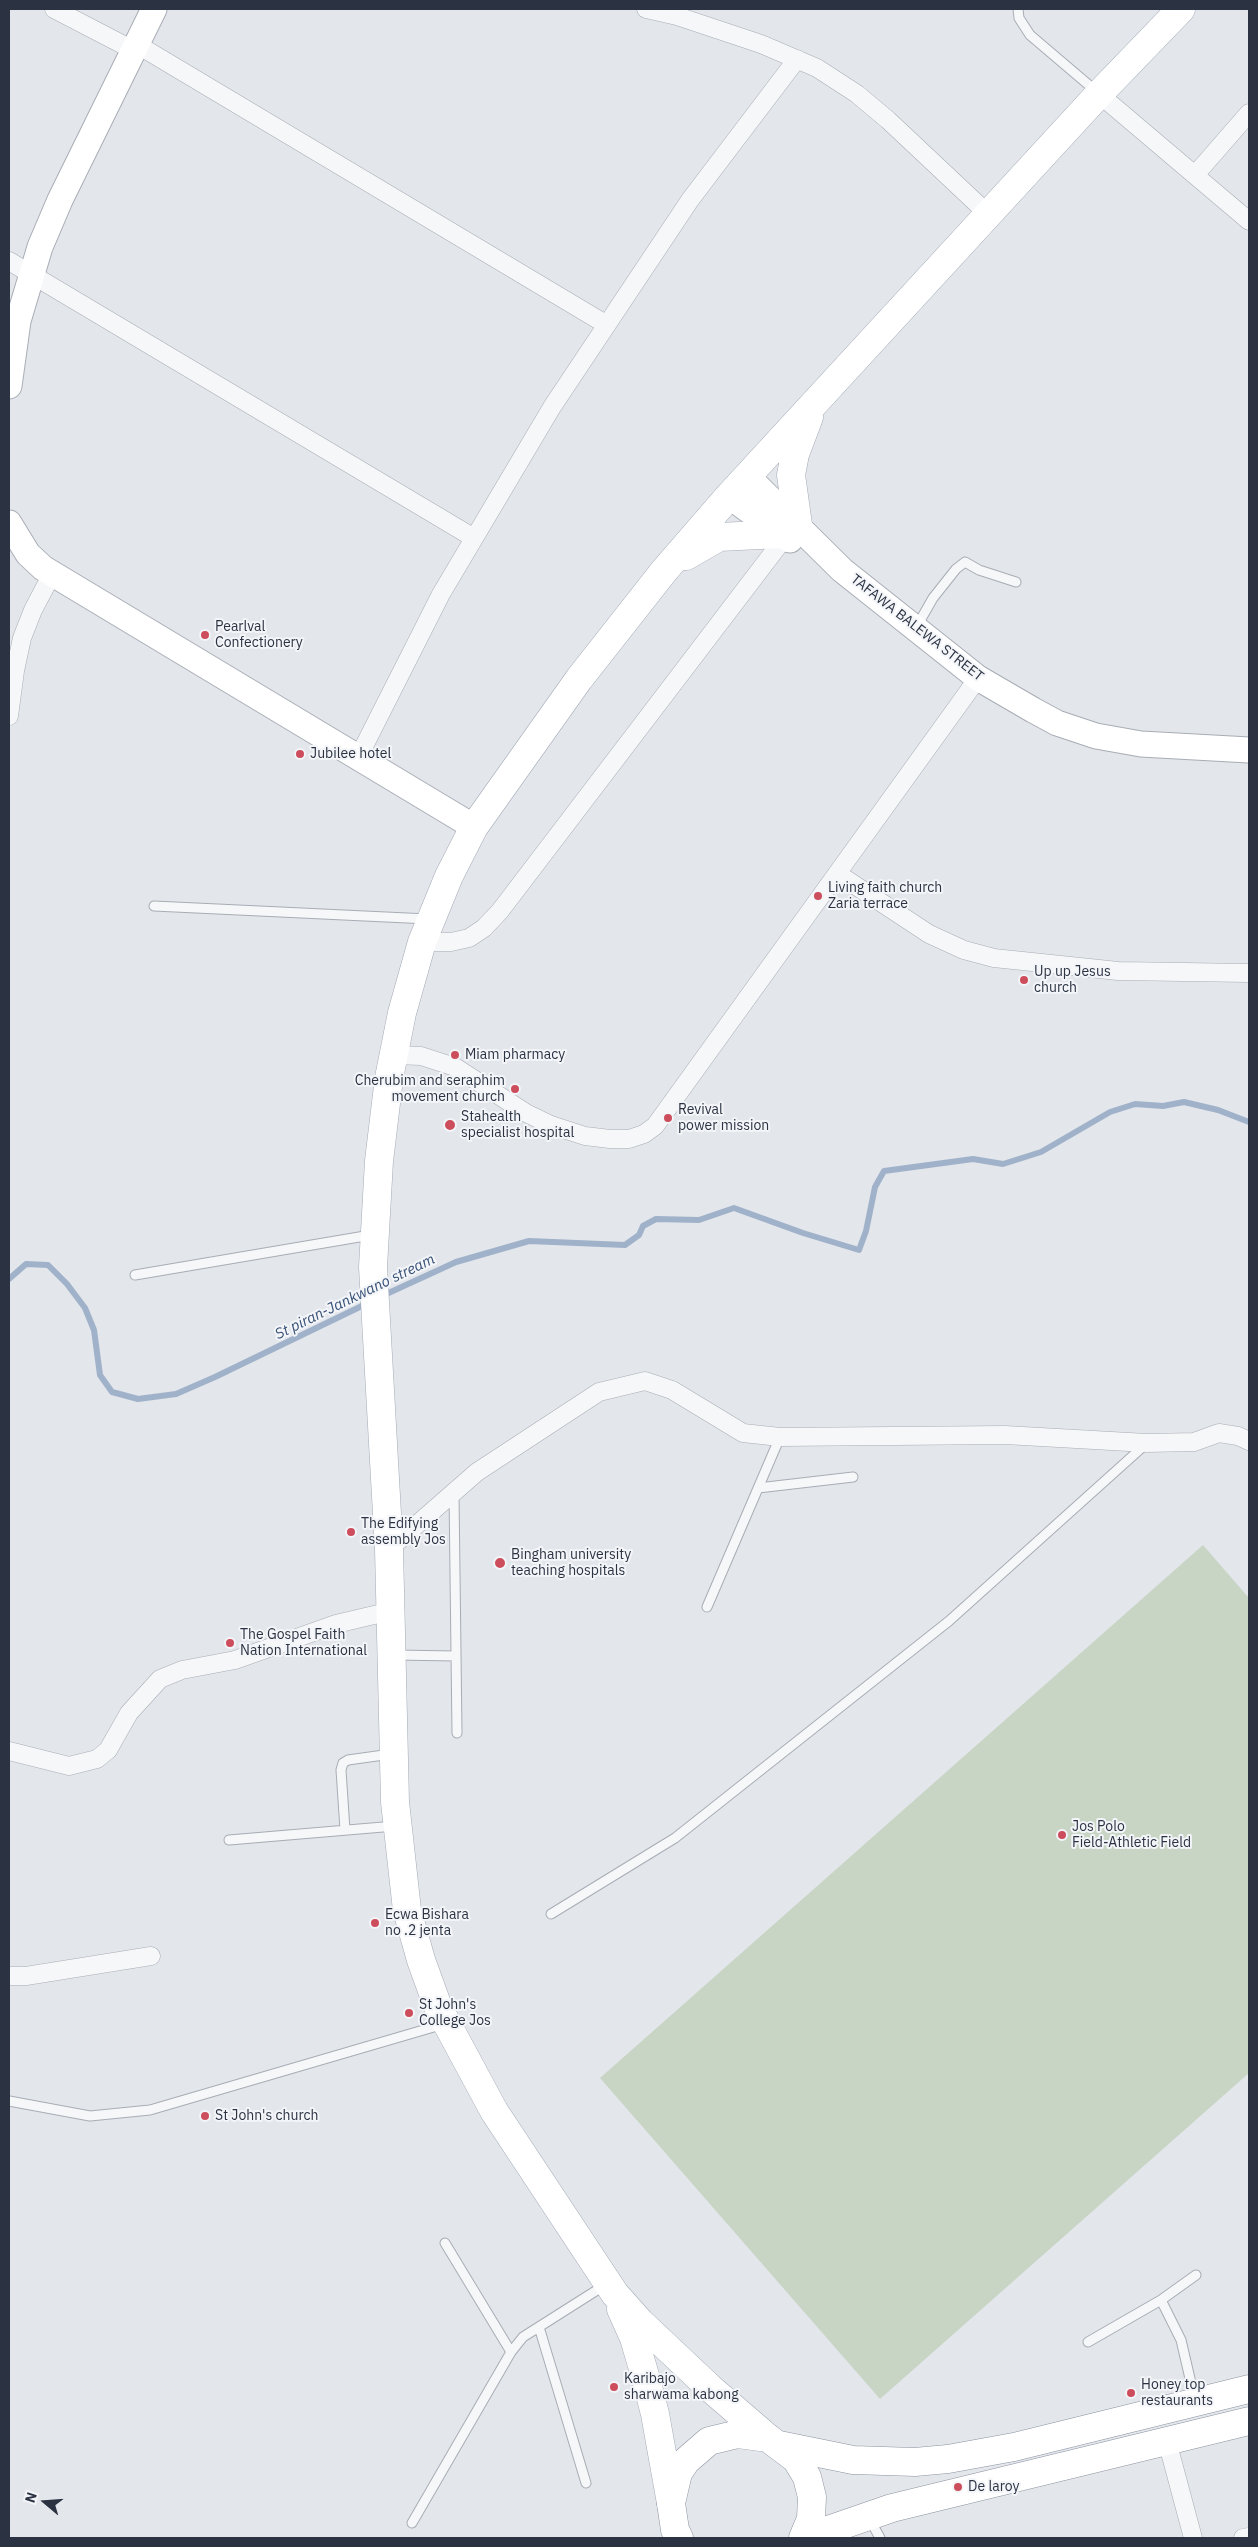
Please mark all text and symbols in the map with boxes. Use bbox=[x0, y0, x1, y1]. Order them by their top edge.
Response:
street label: TAFAWA BALEWA STREET bbox=[847, 571, 987, 685]
place label: Pearlval Confectionery bbox=[215, 619, 303, 652]
marker: Pearlval Confectionery bbox=[199, 629, 211, 641]
place label: Jubilee hotel bbox=[310, 746, 391, 762]
marker: Jubilee hotel bbox=[294, 748, 306, 760]
place label: Living faith church Zaria terrace bbox=[828, 880, 942, 912]
marker: Living faith church Zaria terrace bbox=[812, 890, 824, 902]
place label: Up up Jesus church bbox=[1034, 964, 1111, 996]
marker: Up up Jesus church bbox=[1018, 974, 1030, 986]
place label: Miam pharmacy bbox=[465, 1047, 565, 1063]
marker: Miam pharmacy bbox=[449, 1049, 461, 1061]
place label: Cherubim and seraphim movement church bbox=[355, 1073, 505, 1106]
marker: Cherubim and seraphim movement church bbox=[509, 1083, 521, 1095]
place label: Revival power mission bbox=[678, 1102, 769, 1134]
place label: Stahealth specialist hospital bbox=[461, 1109, 574, 1142]
marker: Revival power mission bbox=[662, 1112, 674, 1124]
marker: Stahealth specialist hospital bbox=[443, 1118, 457, 1132]
water label: St piran-Jankwano stream bbox=[272, 1250, 438, 1344]
place label: The Edifying assembly Jos bbox=[361, 1516, 446, 1548]
marker: The Edifying assembly Jos bbox=[345, 1526, 357, 1538]
place label: Bingham university teaching hospitals bbox=[511, 1547, 631, 1580]
marker: Bingham university teaching hospitals bbox=[493, 1556, 507, 1570]
place label: The Gospel Faith Nation International bbox=[240, 1627, 367, 1660]
marker: The Gospel Faith Nation International bbox=[224, 1637, 236, 1649]
place label: Jos Polo Field-Athletic Field bbox=[1072, 1819, 1191, 1851]
marker: Jos Polo Field-Athletic Field bbox=[1056, 1829, 1068, 1841]
place label: Ecwa Bishara no .2 jenta bbox=[385, 1907, 469, 1940]
marker: Ecwa Bishara no .2 jenta bbox=[369, 1917, 381, 1929]
place label: St John's College Jos bbox=[419, 1997, 491, 2030]
marker: St John's College Jos bbox=[403, 2007, 415, 2019]
place label: St John's church bbox=[215, 2108, 319, 2124]
marker: St John's church bbox=[199, 2110, 211, 2122]
place label: Karibajo sharwama kabong bbox=[624, 2371, 739, 2404]
place label: Honey top restaurants bbox=[1141, 2377, 1213, 2410]
marker: Karibajo sharwama kabong bbox=[608, 2381, 620, 2393]
marker: Honey top restaurants bbox=[1125, 2387, 1137, 2399]
north arrow bbox=[20, 2477, 70, 2527]
place label: De laroy bbox=[968, 2479, 1019, 2495]
marker: De laroy bbox=[952, 2481, 964, 2493]
text: N bbox=[21, 2490, 41, 2505]

